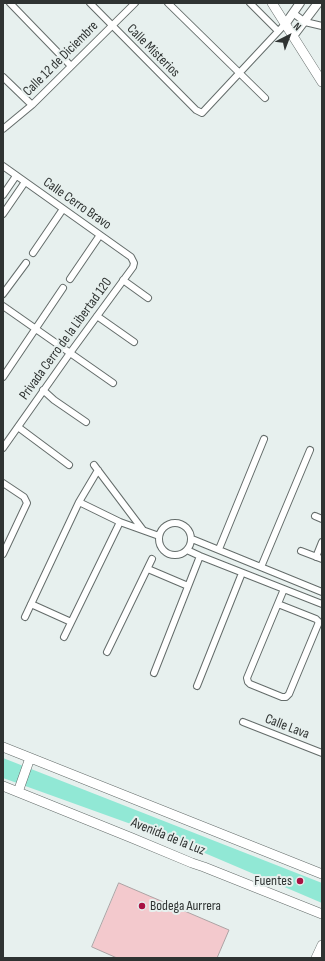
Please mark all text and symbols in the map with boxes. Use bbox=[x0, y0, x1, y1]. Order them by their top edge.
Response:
north arrow bbox=[269, 16, 309, 56]
street label: Calle 12 de Diciembre bbox=[20, 18, 102, 100]
text: N bbox=[291, 20, 304, 34]
street label: Calle Misterios bbox=[123, 21, 183, 81]
street label: Calle Cerro Bravo bbox=[40, 174, 114, 234]
street label: Privada Cerro de la Libertad 120 bbox=[16, 275, 116, 403]
street label: Calle Lava bbox=[262, 711, 312, 743]
street label: Avenida de la Luz bbox=[128, 814, 208, 860]
place label: Fuentes bbox=[254, 873, 292, 889]
marker: Fuentes bbox=[295, 876, 305, 886]
place label: Bodega Aurrera bbox=[150, 898, 221, 914]
marker: Bodega Aurrera bbox=[137, 901, 147, 911]

